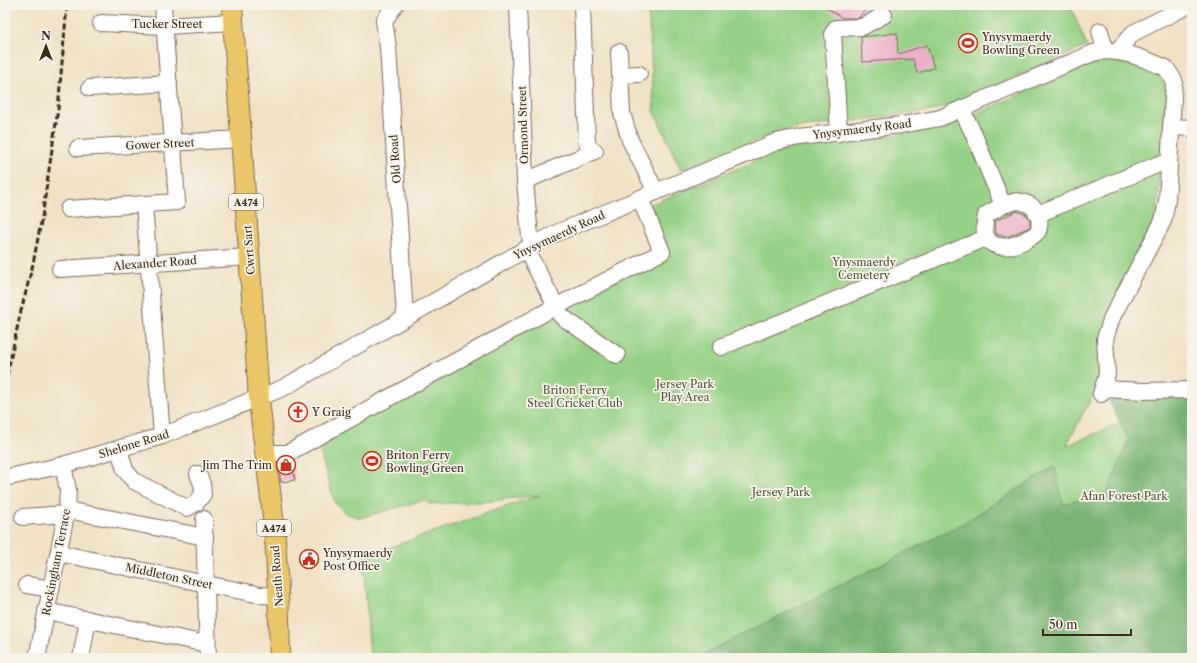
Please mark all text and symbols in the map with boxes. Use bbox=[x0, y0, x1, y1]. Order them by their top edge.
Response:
street label: Tucker Street bbox=[131, 17, 203, 31]
north arrow bbox=[26, 26, 66, 66]
text: N bbox=[41, 29, 51, 43]
place label: Ynysymaerdy Bowling Green bbox=[981, 30, 1060, 57]
sports icon: Ynysymaerdy Bowling Green bbox=[957, 32, 979, 54]
street label: Ormond Street bbox=[515, 85, 531, 164]
street label: Ynysymaerdy Road bbox=[811, 116, 912, 142]
street label: Old Road bbox=[386, 134, 404, 184]
street label: Gower Street bbox=[125, 135, 195, 153]
road number: A474 bbox=[229, 194, 263, 210]
street label: Ynysymaerdy Road bbox=[510, 208, 607, 263]
street label: Cwrt Sart bbox=[240, 225, 258, 275]
street label: Alexander Road bbox=[112, 253, 198, 273]
park label: Ynysmaerdy Cemetery bbox=[831, 255, 897, 282]
park label: Jersey Park Play Area bbox=[654, 377, 715, 404]
park label: Briton Ferry Steel Cricket Club bbox=[527, 383, 623, 410]
church icon: Y Graig bbox=[287, 401, 309, 423]
place label: Y Graig bbox=[311, 405, 351, 419]
street label: Shelone Road bbox=[97, 427, 171, 461]
place label: Briton Ferry Bowling Green bbox=[386, 448, 464, 475]
sports icon: Briton Ferry Bowling Green bbox=[361, 450, 383, 472]
shop icon: Jim The Trim bbox=[275, 454, 297, 476]
place label: Jim The Trim bbox=[200, 458, 273, 472]
park label: Jersey Park bbox=[750, 485, 811, 499]
park label: Afan Forest Park bbox=[1079, 489, 1168, 503]
street label: Rockingham Terrace bbox=[39, 507, 73, 617]
road number: A474 bbox=[257, 520, 291, 536]
street label: Neath Road bbox=[268, 544, 286, 607]
place label: Ynysymaerdy Post Office bbox=[322, 546, 394, 573]
public building icon: Ynysymaerdy Post Office bbox=[298, 548, 320, 570]
street label: Middleton Street bbox=[124, 560, 214, 592]
scale bar bbox=[1043, 611, 1131, 637]
text: 50 m bbox=[1049, 617, 1078, 632]

